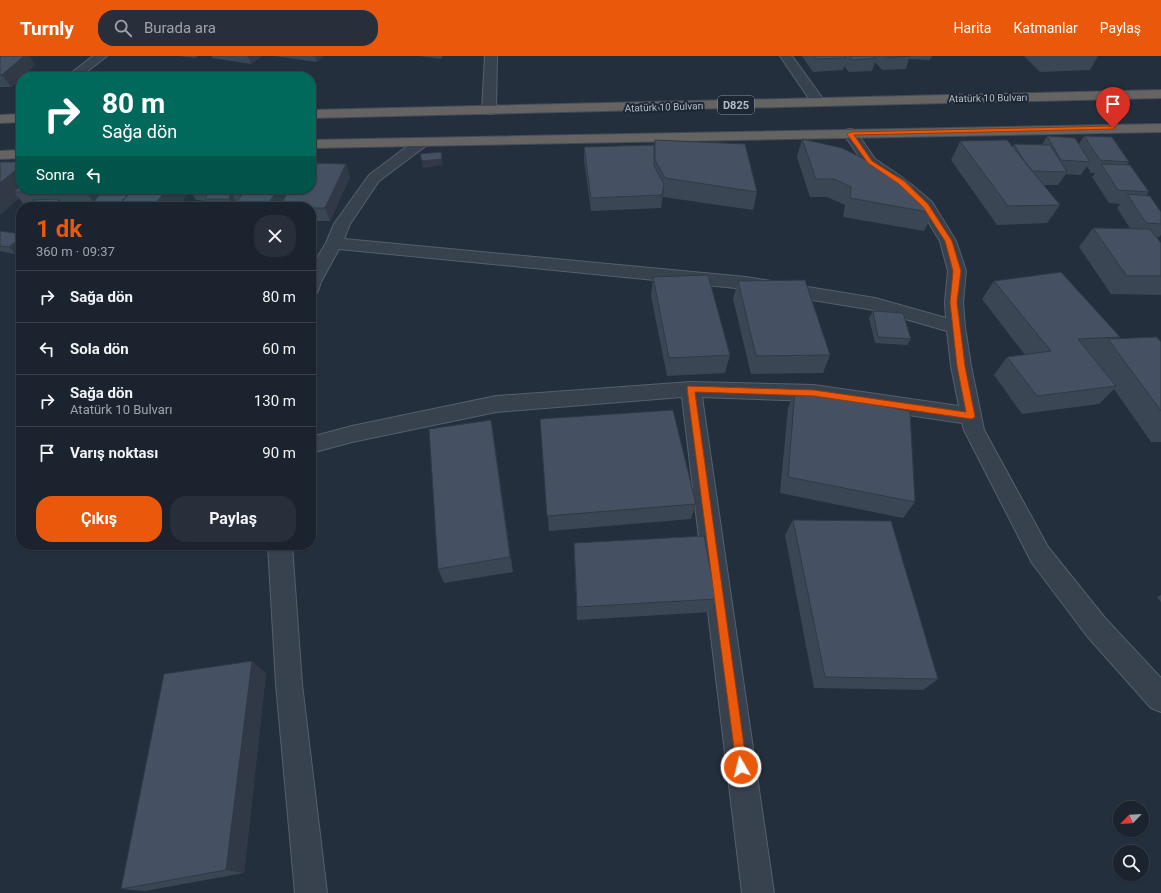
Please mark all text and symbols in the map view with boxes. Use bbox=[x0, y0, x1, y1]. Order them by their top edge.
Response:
search box bbox=[98, 10, 378, 46]
text: Turnly bbox=[20, 17, 74, 40]
icon: search bbox=[112, 17, 134, 39]
text: Burada ara bbox=[144, 19, 216, 37]
text: Harita bbox=[954, 20, 991, 36]
text: Katmanlar bbox=[1013, 20, 1078, 36]
text: Paylaş bbox=[1100, 20, 1141, 36]
text: 80 m bbox=[102, 87, 165, 120]
pin bbox=[1096, 87, 1130, 128]
icon: right bbox=[36, 88, 88, 140]
street label: Atatürk 10 Bulvarı bbox=[948, 92, 1028, 104]
icon: arrive bbox=[1102, 93, 1124, 115]
road number: D825 bbox=[718, 96, 754, 114]
street label: Atatürk 10 Bulvarı bbox=[624, 100, 704, 114]
text: Sağa dön bbox=[102, 121, 177, 142]
icon: left bbox=[83, 164, 105, 186]
text: Sonra bbox=[36, 166, 75, 184]
text: 1 dk bbox=[36, 215, 82, 243]
button: close bbox=[254, 215, 296, 257]
text: 360 m · 09:37 bbox=[36, 244, 115, 259]
icon: right bbox=[36, 286, 58, 308]
text: Sağa dön bbox=[70, 288, 133, 306]
text: 80 m bbox=[262, 288, 296, 306]
icon: left bbox=[36, 338, 58, 360]
text: Sola dön bbox=[70, 340, 129, 358]
text: 60 m bbox=[262, 340, 296, 358]
text: Sağa dön bbox=[70, 384, 133, 402]
icon: right bbox=[36, 390, 58, 412]
text: 130 m bbox=[254, 392, 296, 410]
text: Atatürk 10 Bulvarı bbox=[70, 402, 173, 417]
icon: arrive bbox=[36, 442, 58, 464]
text: Varış noktası bbox=[70, 444, 158, 462]
text: 90 m bbox=[262, 444, 296, 462]
button: Çıkış bbox=[36, 496, 162, 542]
button: Paylaş bbox=[170, 496, 296, 542]
position arrow bbox=[720, 746, 762, 788]
north arrow bbox=[1113, 801, 1149, 837]
map controls bbox=[1113, 801, 1149, 881]
button: search bbox=[1113, 845, 1149, 881]

